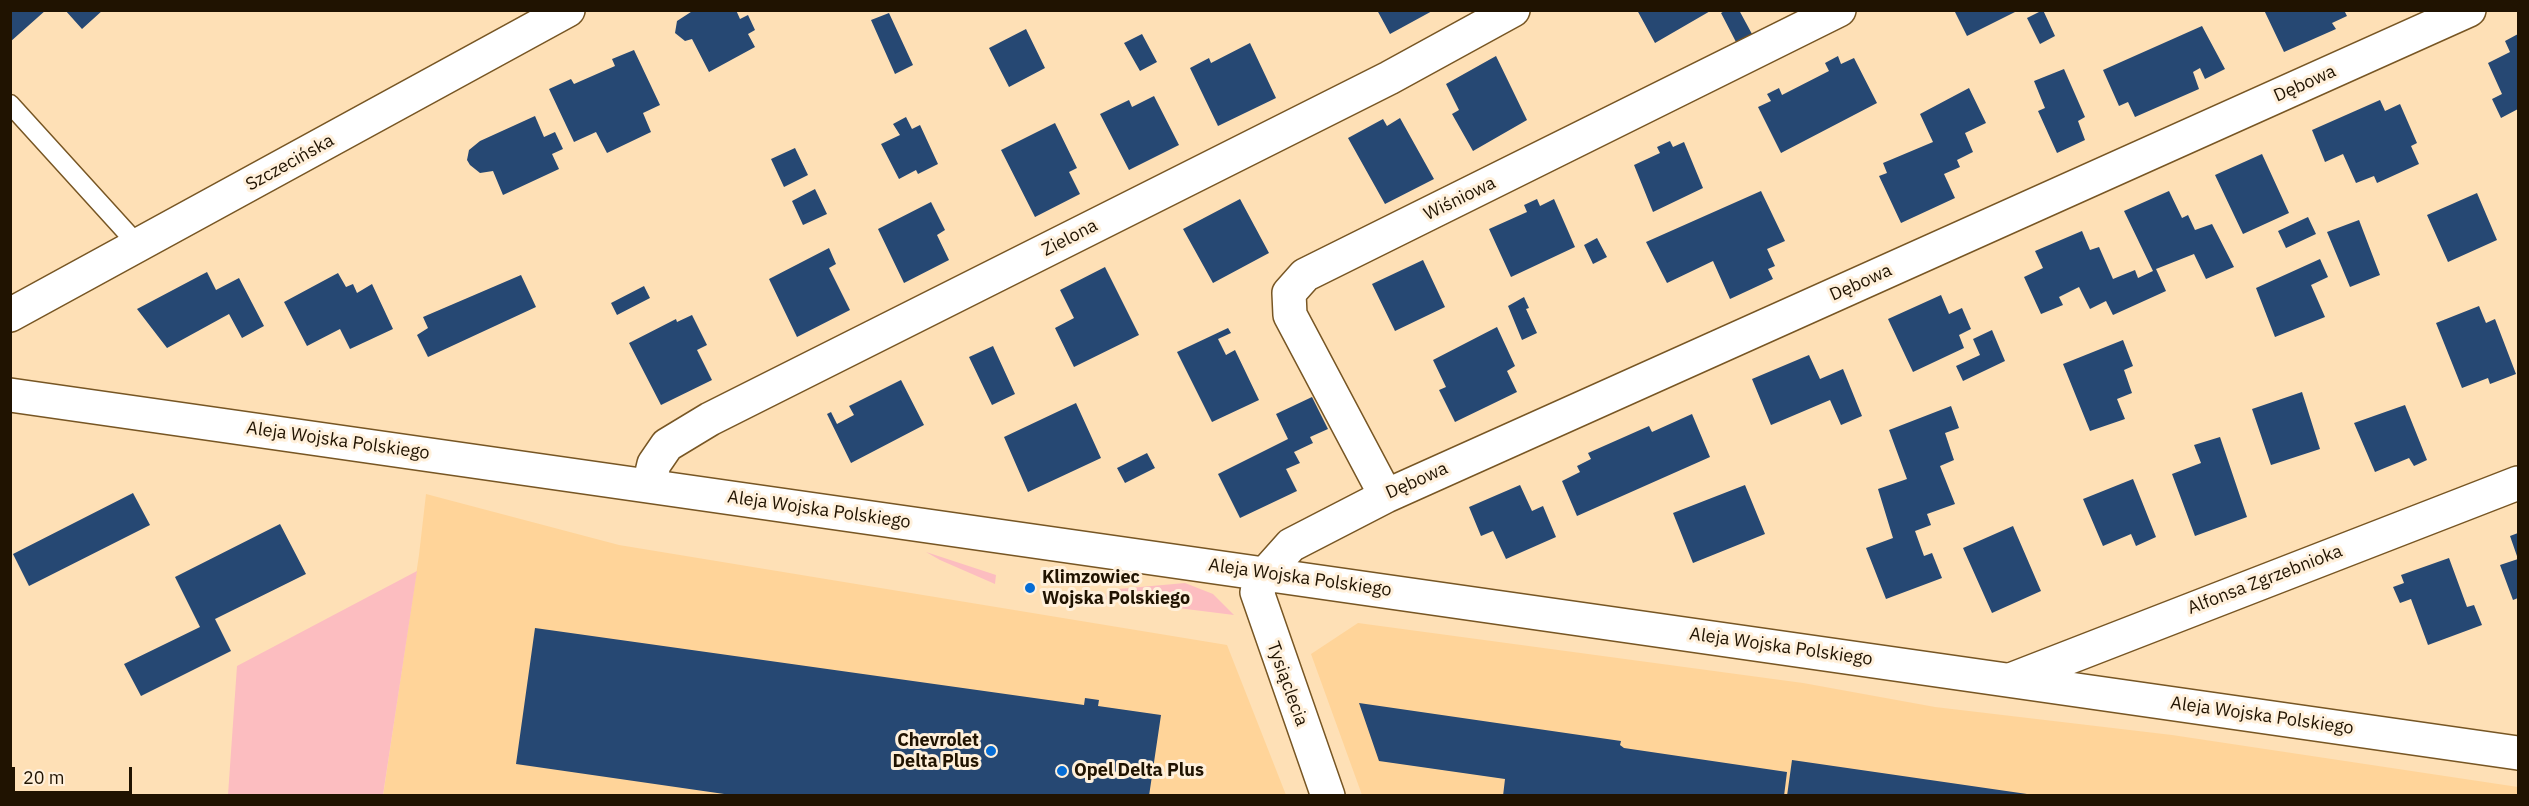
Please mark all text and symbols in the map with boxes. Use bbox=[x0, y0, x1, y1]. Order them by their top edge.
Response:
street label: Dębowa bbox=[2271, 61, 2339, 107]
street label: Szczecińska bbox=[242, 130, 338, 196]
street label: Wiśniowa bbox=[1421, 172, 1499, 226]
street label: Zielona bbox=[1039, 215, 1101, 261]
street label: Dębowa bbox=[1827, 260, 1895, 306]
street label: Aleja Wojska Polskiego bbox=[245, 417, 431, 465]
street label: Dębowa bbox=[1383, 458, 1451, 504]
street label: Aleja Wojska Polskiego bbox=[726, 486, 912, 534]
street label: Alfonsa Zgrzebnioka bbox=[2185, 541, 2345, 619]
street label: Aleja Wojska Polskiego bbox=[1207, 554, 1393, 602]
place label: Klimzowiec Wojska Polskiego bbox=[1042, 567, 1190, 610]
marker: Klimzowiec Wojska Polskiego bbox=[1023, 581, 1037, 595]
street label: Aleja Wojska Polskiego bbox=[1688, 623, 1874, 671]
street label: Tysiąclecia bbox=[1262, 639, 1312, 729]
street label: Aleja Wojska Polskiego bbox=[2169, 692, 2355, 740]
place label: Chevrolet Delta Plus bbox=[893, 730, 979, 772]
marker: Chevrolet Delta Plus bbox=[984, 744, 998, 758]
scale bar bbox=[15, 755, 135, 793]
place label: Opel Delta Plus bbox=[1074, 760, 1204, 782]
marker: Opel Delta Plus bbox=[1055, 764, 1069, 778]
text: 20 m bbox=[23, 766, 65, 789]

